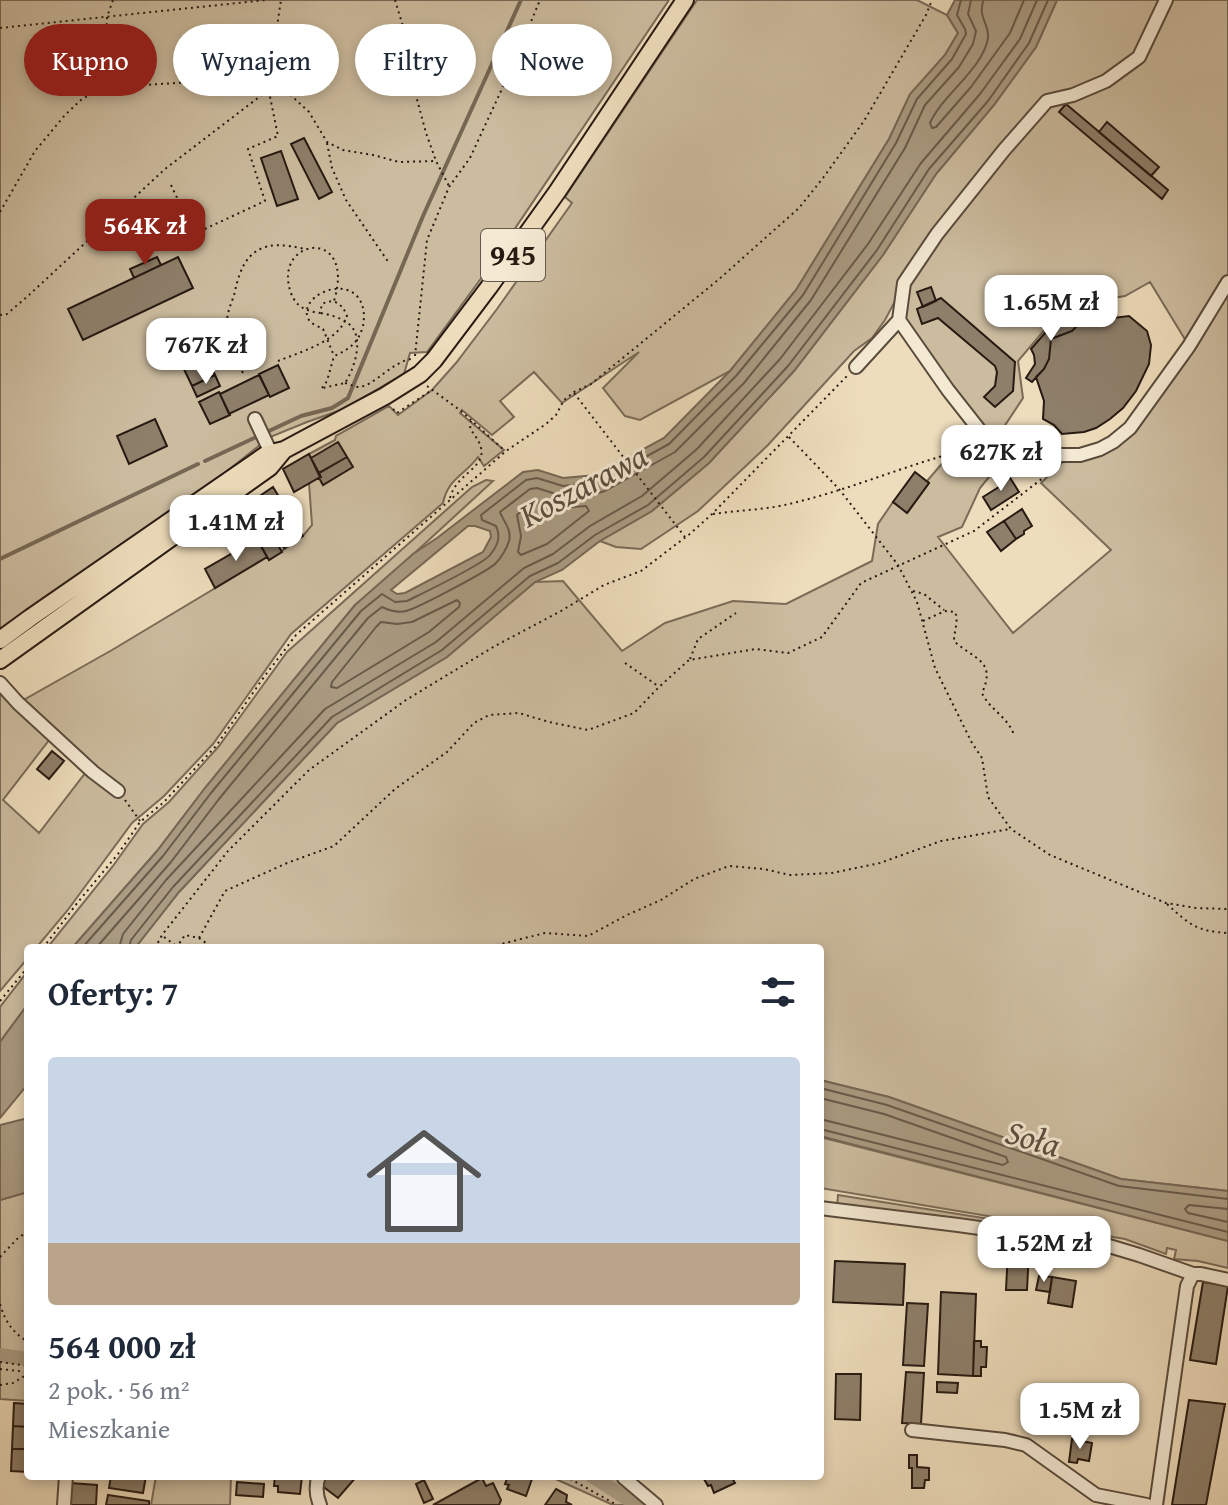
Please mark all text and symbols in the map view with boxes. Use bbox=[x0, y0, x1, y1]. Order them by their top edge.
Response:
chip: Kupno bbox=[24, 24, 157, 96]
chip: Wynajem bbox=[173, 24, 339, 96]
chip: Filtry bbox=[355, 24, 476, 96]
chip: Nowe bbox=[492, 24, 612, 96]
pin: 564K zł bbox=[71, 199, 219, 267]
text: 564K zł bbox=[103, 205, 187, 244]
road number: 945 bbox=[481, 229, 545, 281]
pin: 1.65M zł bbox=[968, 275, 1134, 343]
text: 1.65M zł bbox=[1003, 281, 1099, 320]
pin: 767K zł bbox=[132, 318, 280, 386]
text: 767K zł bbox=[164, 324, 248, 363]
pin: 627K zł bbox=[927, 425, 1075, 493]
water label: Koszarawa bbox=[509, 430, 656, 539]
text: 627K zł bbox=[959, 431, 1043, 470]
pin: 1.41M zł bbox=[153, 495, 319, 563]
text: 1.41M zł bbox=[188, 501, 284, 540]
text: Oferty: 7 bbox=[48, 968, 179, 1017]
icon: filters bbox=[756, 970, 800, 1014]
water label: Soła bbox=[1000, 1106, 1066, 1169]
icon: home bbox=[352, 1109, 496, 1253]
pin: 1.52M zł bbox=[961, 1216, 1127, 1284]
text: 1.52M zł bbox=[996, 1222, 1092, 1261]
text: 564 000 zł bbox=[48, 1321, 196, 1370]
text: 2 pok. · 56 m² bbox=[48, 1370, 190, 1409]
pin: 1.5M zł bbox=[1006, 1383, 1154, 1451]
text: 1.5M zł bbox=[1038, 1389, 1122, 1428]
text: Mieszkanie bbox=[48, 1409, 170, 1448]

